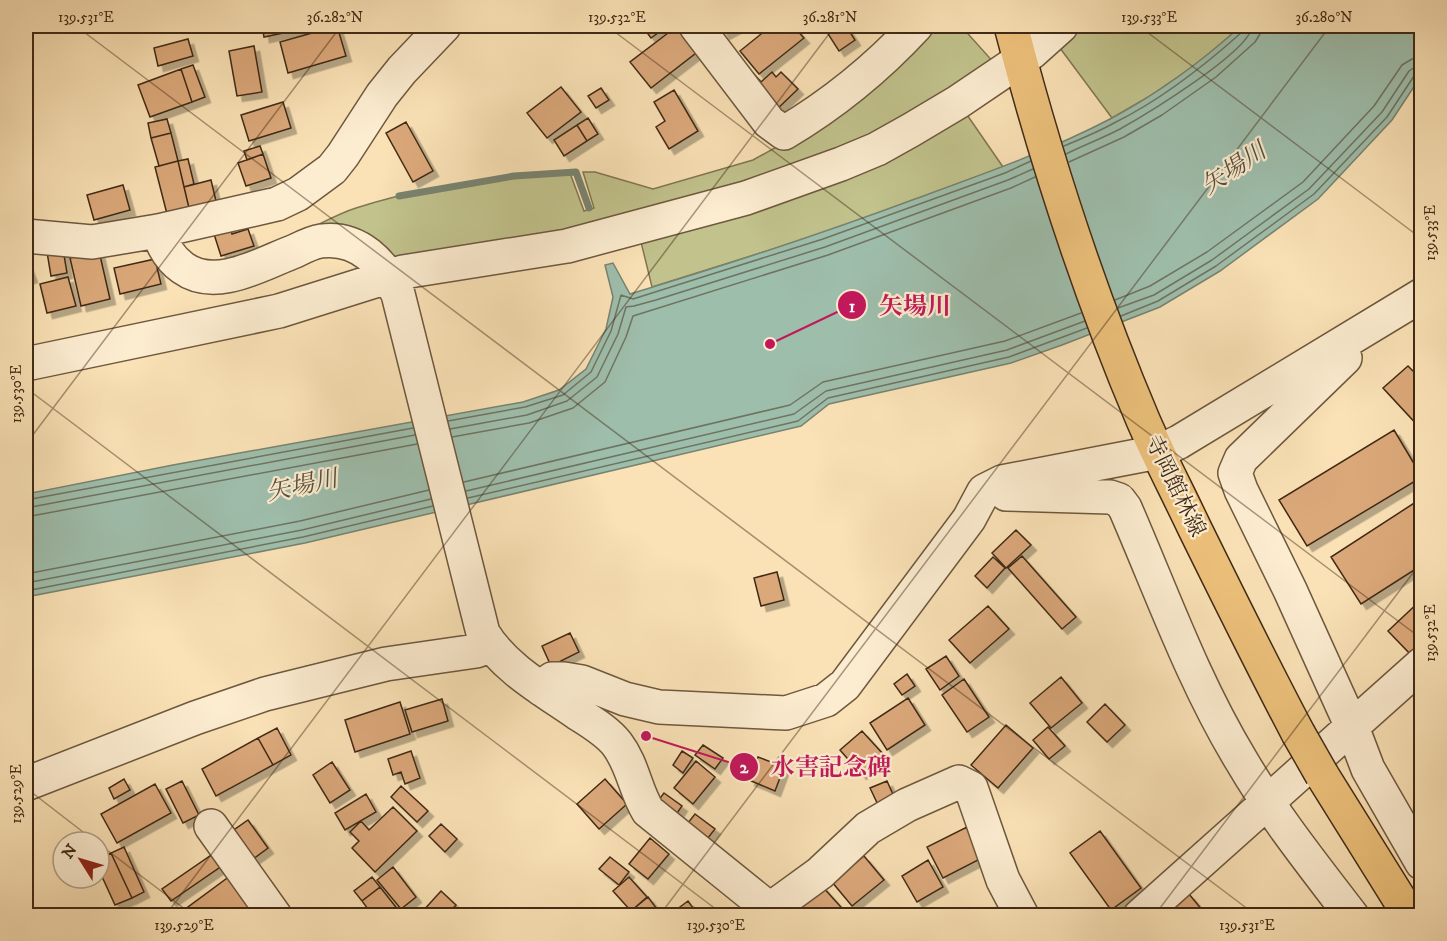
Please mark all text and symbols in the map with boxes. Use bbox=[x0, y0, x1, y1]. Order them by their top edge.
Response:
text: 139.531°E bbox=[58, 8, 114, 27]
text: 36.282°N bbox=[307, 8, 363, 27]
text: 139.532°E bbox=[588, 8, 646, 27]
text: 36.281°N bbox=[803, 8, 857, 27]
text: 139.533°E bbox=[1121, 8, 1177, 27]
text: 36.280°N bbox=[1295, 8, 1353, 27]
water label: 矢場川 bbox=[1196, 135, 1275, 202]
text: 139.533°E bbox=[1421, 205, 1440, 261]
callout: 矢場川 bbox=[837, 284, 963, 326]
text: 矢場川 bbox=[879, 292, 951, 322]
text: 1 bbox=[849, 296, 856, 318]
text: 139.530°E bbox=[7, 364, 26, 423]
street label: 寺岡館林線 bbox=[1139, 431, 1211, 541]
water label: 矢場川 bbox=[264, 463, 343, 508]
text: 139.532°E bbox=[1421, 604, 1440, 662]
callout: 水害記念碑 bbox=[729, 746, 903, 788]
text: 水害記念碑 bbox=[771, 753, 891, 783]
text: 2 bbox=[740, 757, 750, 779]
text: 139.529°E bbox=[7, 764, 26, 824]
north arrow bbox=[51, 830, 111, 890]
text: N bbox=[58, 840, 82, 863]
text: 139.529°E bbox=[154, 916, 214, 935]
text: 139.530°E bbox=[687, 916, 746, 935]
text: 139.531°E bbox=[1219, 916, 1275, 935]

